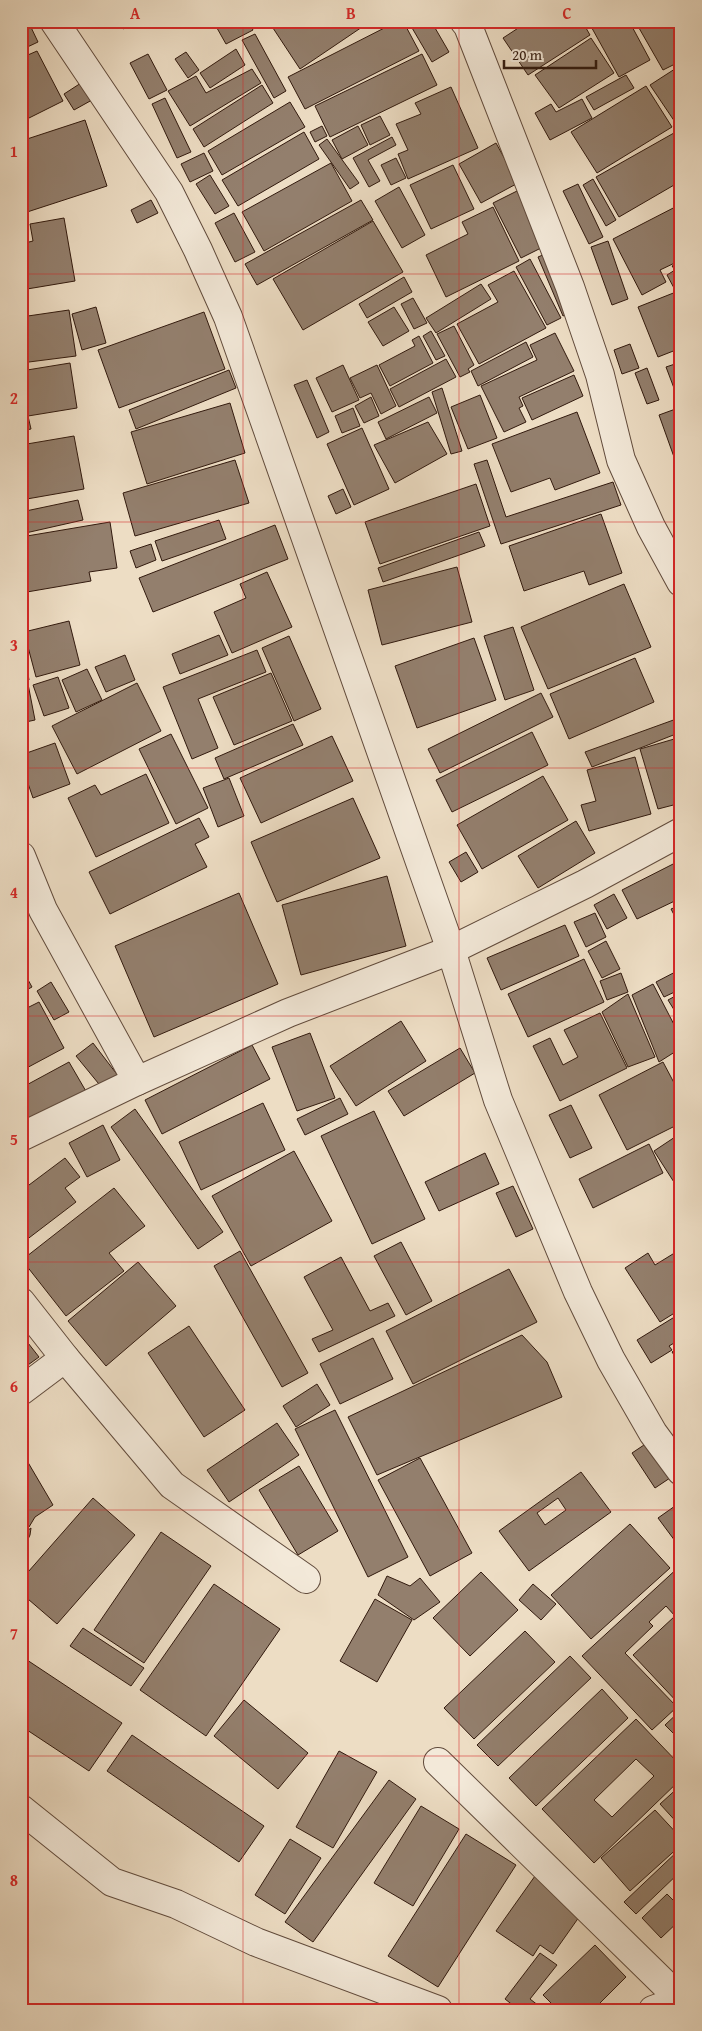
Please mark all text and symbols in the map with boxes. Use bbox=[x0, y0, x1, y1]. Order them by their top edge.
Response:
text: A bbox=[130, 1, 141, 25]
text: B bbox=[346, 1, 356, 25]
text: C bbox=[562, 1, 572, 25]
scale bar bbox=[504, 38, 597, 70]
text: 20 m bbox=[512, 44, 543, 65]
text: 1 bbox=[10, 139, 18, 163]
text: 2 bbox=[10, 386, 18, 410]
text: 3 bbox=[10, 633, 18, 657]
text: 4 bbox=[10, 880, 18, 904]
text: 5 bbox=[10, 1127, 18, 1151]
text: 6 bbox=[10, 1374, 18, 1398]
text: 7 bbox=[10, 1621, 18, 1645]
text: 8 bbox=[10, 1868, 18, 1892]

